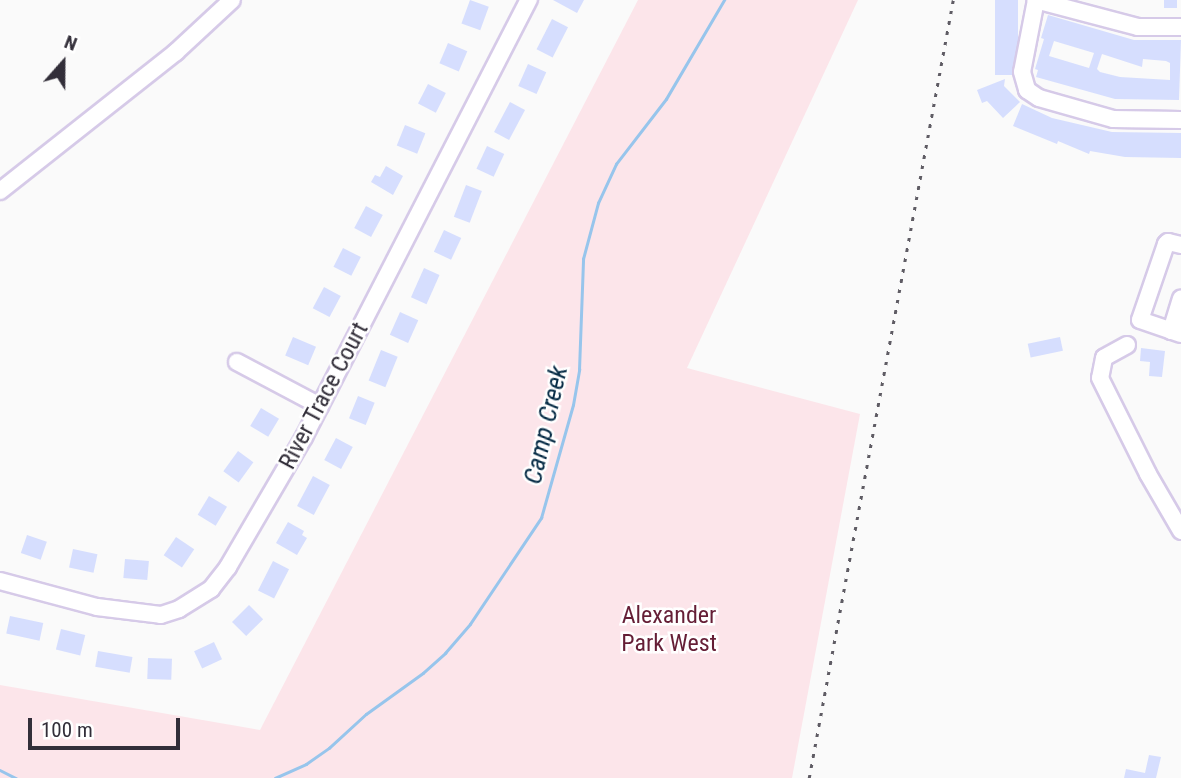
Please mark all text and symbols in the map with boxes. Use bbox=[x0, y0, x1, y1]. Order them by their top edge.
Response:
north arrow bbox=[28, 28, 98, 98]
text: N bbox=[61, 30, 80, 56]
street label: River Trace Court bbox=[273, 318, 375, 474]
water label: Camp Creek bbox=[517, 363, 575, 487]
park label: Alexander Park West bbox=[621, 602, 717, 658]
scale bar bbox=[32, 704, 184, 748]
text: 100 m bbox=[41, 718, 93, 742]

